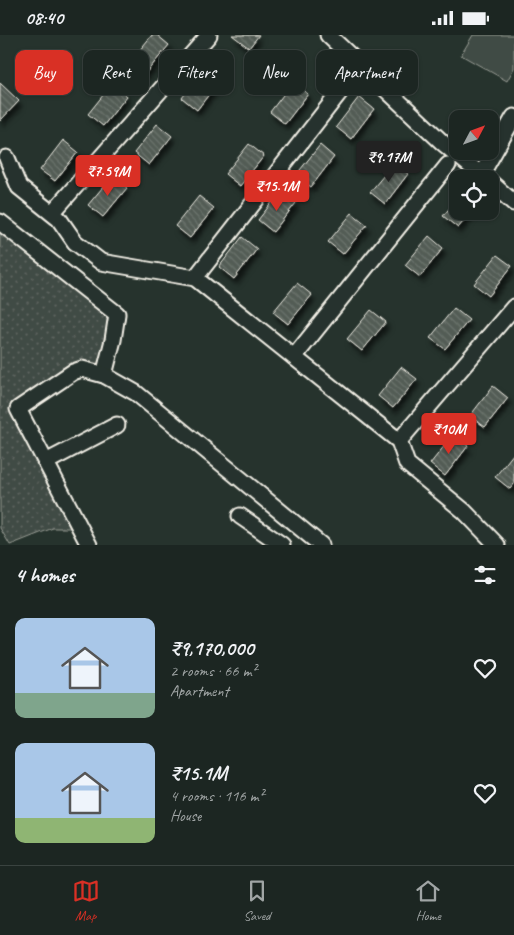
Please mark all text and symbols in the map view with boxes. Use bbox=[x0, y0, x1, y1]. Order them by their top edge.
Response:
text: 08:40 bbox=[25, 6, 63, 30]
chip: Buy bbox=[15, 50, 73, 95]
chip: Rent bbox=[83, 50, 149, 95]
chip: Filters bbox=[159, 50, 234, 95]
chip: New bbox=[244, 50, 306, 95]
chip: Apartment bbox=[316, 50, 418, 95]
north arrow bbox=[449, 110, 499, 160]
map controls bbox=[449, 110, 499, 220]
pin: ₹9.17M bbox=[348, 141, 430, 183]
text: ₹9.17M bbox=[367, 147, 411, 167]
pin: ₹7.59M bbox=[67, 155, 149, 197]
text: ₹7.59M bbox=[86, 161, 130, 181]
pin: ₹15.1M bbox=[236, 169, 318, 212]
button: locate bbox=[449, 170, 499, 220]
text: ₹15.1M bbox=[255, 176, 299, 196]
pin: ₹10M bbox=[419, 413, 479, 455]
text: ₹10M bbox=[432, 419, 466, 439]
icon: filters bbox=[471, 561, 499, 589]
text: 4 homes bbox=[15, 562, 74, 588]
text: ₹9,170,000 bbox=[170, 635, 254, 661]
icon: home bbox=[55, 638, 115, 698]
icon: heart bbox=[471, 654, 499, 682]
text: 2 rooms · 66 m² bbox=[170, 661, 256, 681]
text: Apartment bbox=[170, 681, 229, 701]
text: ₹15.1M bbox=[170, 760, 227, 786]
icon: home bbox=[55, 763, 115, 823]
icon: heart bbox=[471, 779, 499, 807]
text: 4 rooms · 116 m² bbox=[170, 786, 264, 806]
text: House bbox=[170, 806, 201, 826]
tab: Map bbox=[72, 877, 100, 924]
tab: Saved bbox=[243, 877, 271, 924]
tab: Home bbox=[414, 877, 442, 924]

